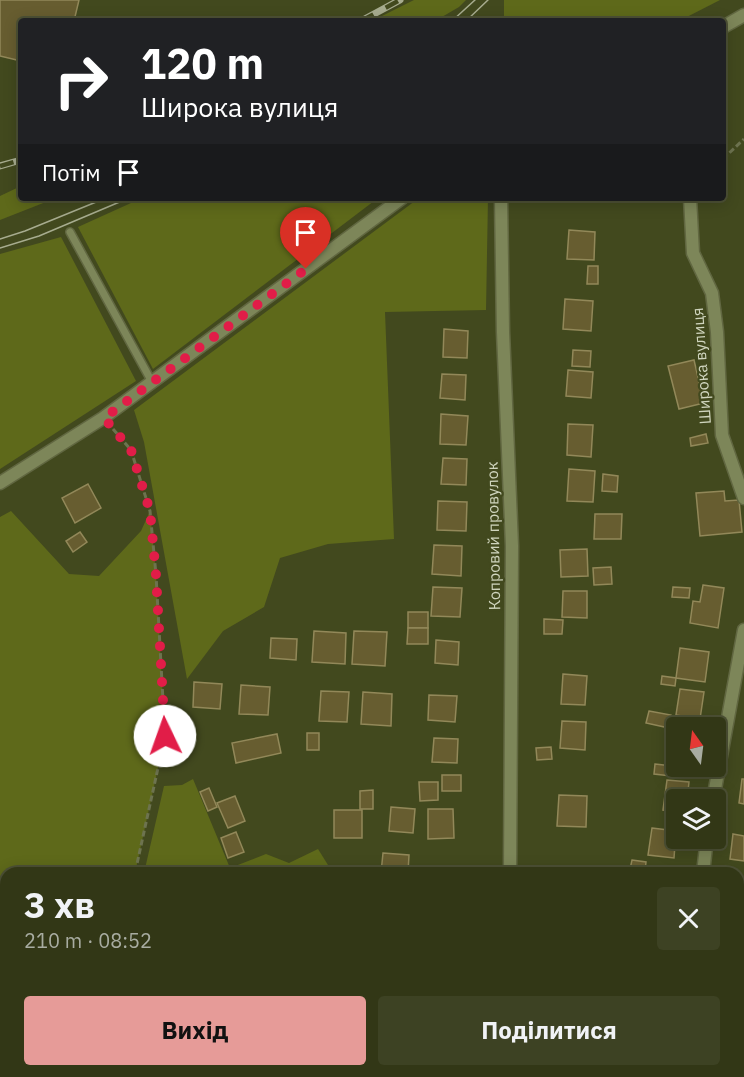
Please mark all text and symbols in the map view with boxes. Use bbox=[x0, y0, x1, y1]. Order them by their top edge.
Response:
text: 120 m bbox=[141, 36, 264, 91]
icon: right bbox=[42, 42, 120, 120]
text: Широка вулиця bbox=[141, 89, 339, 124]
icon: arrive bbox=[112, 156, 145, 189]
text: Потім bbox=[42, 158, 100, 187]
pin bbox=[280, 207, 331, 269]
icon: arrive bbox=[289, 216, 322, 249]
street label: Широка вулиця bbox=[687, 307, 715, 425]
street label: Копровий провулок bbox=[482, 461, 504, 611]
position arrow bbox=[133, 704, 197, 768]
north arrow bbox=[666, 717, 726, 777]
map controls bbox=[666, 717, 726, 849]
button: layers bbox=[666, 789, 726, 849]
text: 3 хв bbox=[24, 881, 95, 928]
button: close bbox=[657, 887, 720, 950]
text: 210 m · 08:52 bbox=[24, 927, 152, 954]
button: Вихід bbox=[24, 996, 366, 1065]
button: Поділитися bbox=[378, 996, 720, 1065]

